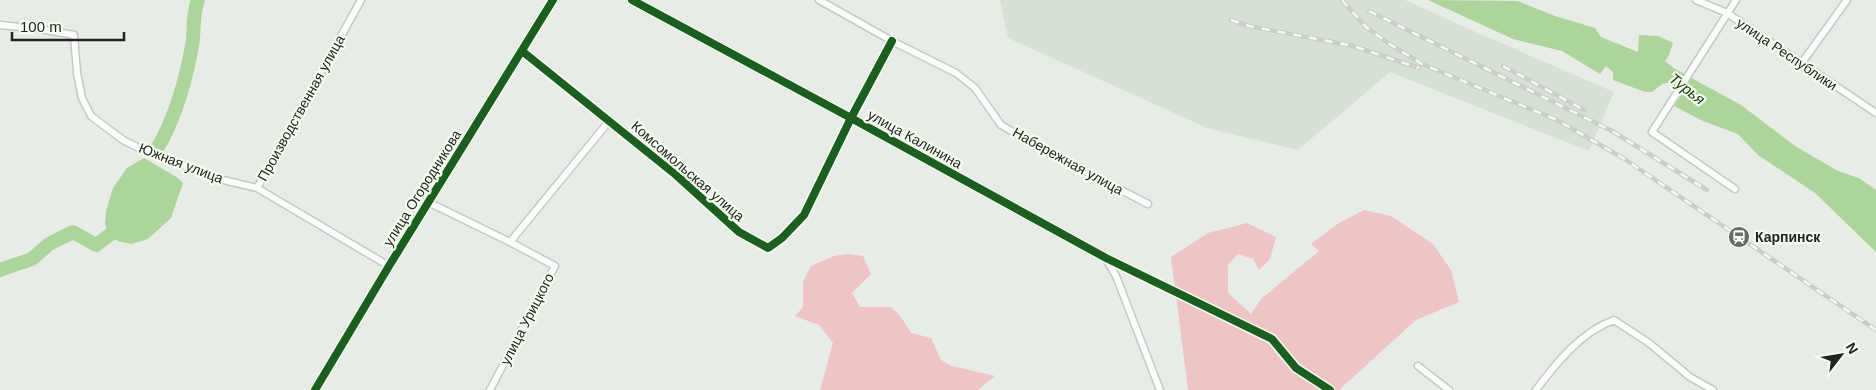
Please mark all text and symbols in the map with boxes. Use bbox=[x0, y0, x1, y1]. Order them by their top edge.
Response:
scale bar bbox=[12, 10, 125, 42]
street label: улица Республики bbox=[1734, 14, 1840, 94]
text: 100 m bbox=[20, 18, 62, 35]
street label: Производственная улица bbox=[254, 32, 348, 184]
water label: Турья bbox=[1666, 69, 1708, 108]
street label: улица Калинина bbox=[865, 106, 965, 172]
street label: Комсомольская улица bbox=[628, 118, 748, 224]
street label: Набережная улица bbox=[1010, 124, 1126, 198]
street label: улица Огородникова bbox=[380, 127, 464, 249]
street label: Южная улица bbox=[137, 140, 226, 186]
station icon: Карпинск bbox=[1727, 225, 1751, 249]
place label: Карпинск bbox=[1755, 229, 1821, 245]
street label: улица Урицкого bbox=[497, 270, 557, 368]
north arrow bbox=[1816, 330, 1866, 380]
text: N bbox=[1843, 340, 1862, 357]

